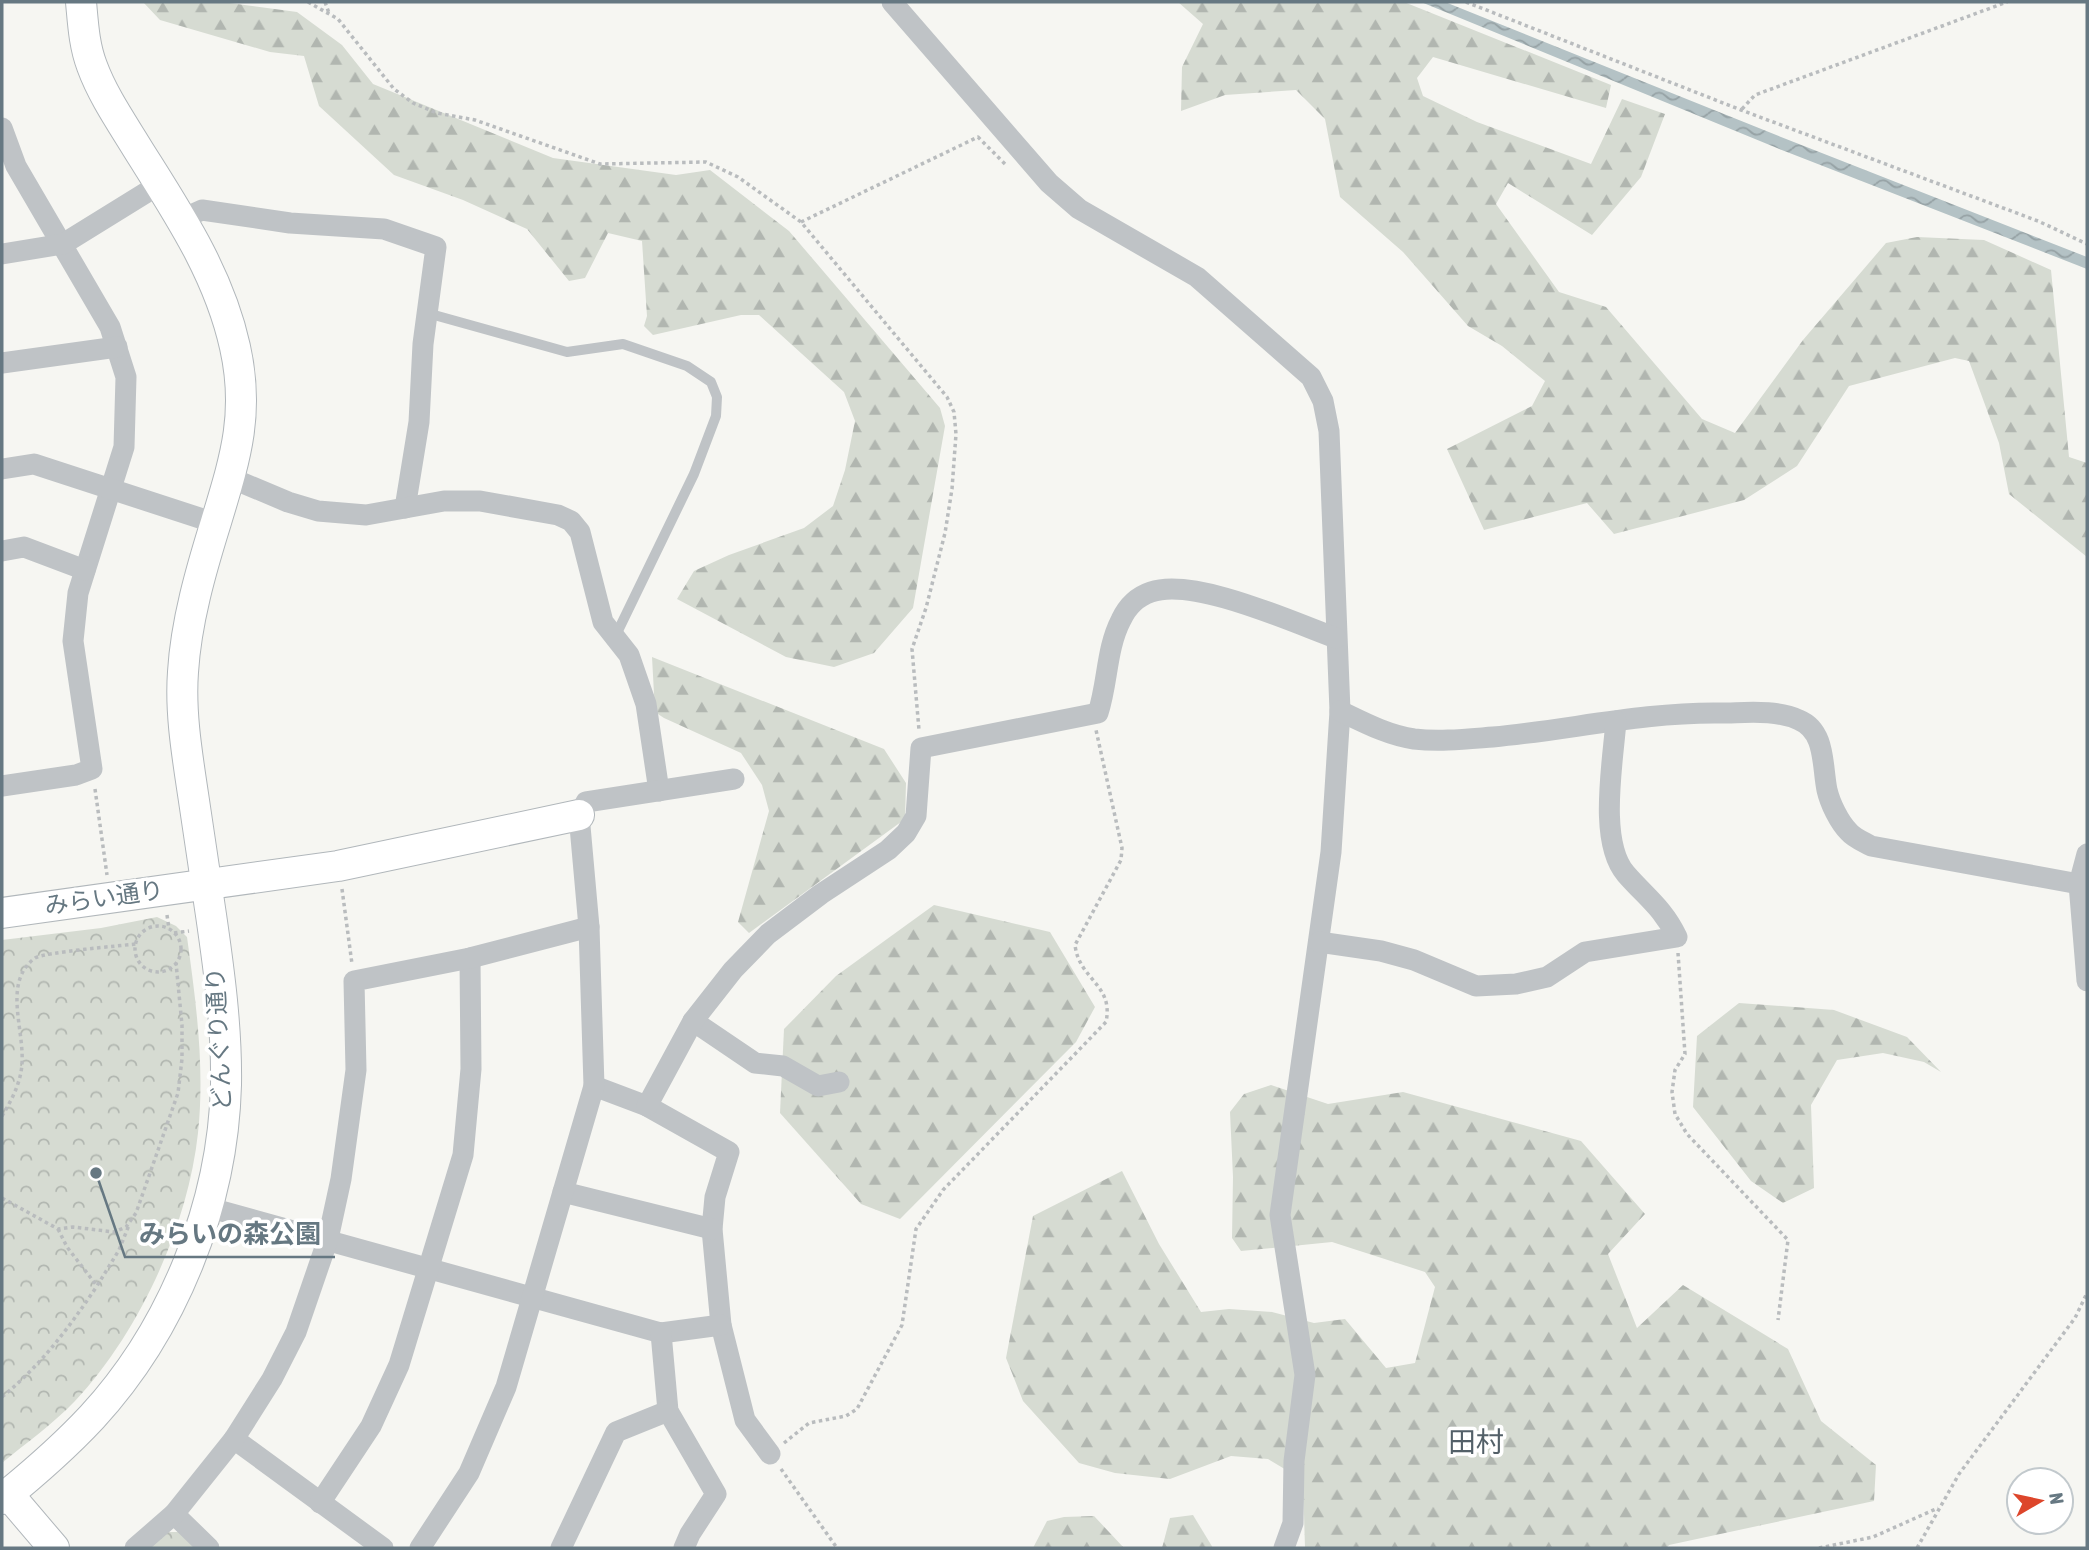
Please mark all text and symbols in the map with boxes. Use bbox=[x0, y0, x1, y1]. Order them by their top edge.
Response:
street label: みらい通り bbox=[43, 876, 165, 919]
street label: どんぐり通り bbox=[201, 966, 236, 1112]
callout: みらいの森公園 bbox=[125, 1210, 335, 1257]
text: みらいの森公園 bbox=[139, 1219, 321, 1249]
district label: 田村 bbox=[1448, 1426, 1504, 1458]
north arrow bbox=[2005, 1466, 2075, 1536]
text: N bbox=[2045, 1491, 2069, 1506]

